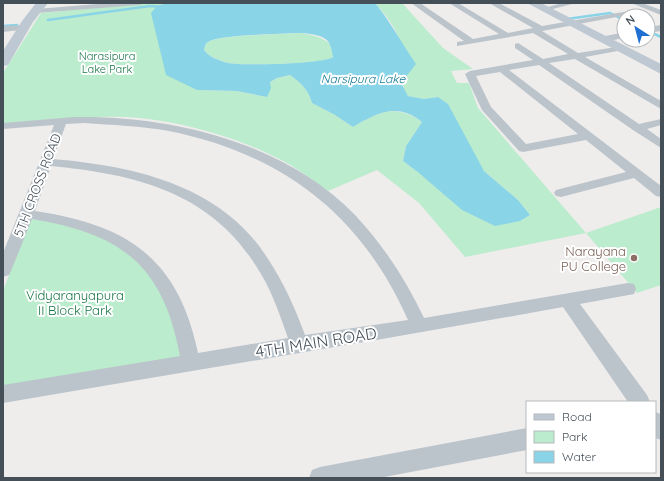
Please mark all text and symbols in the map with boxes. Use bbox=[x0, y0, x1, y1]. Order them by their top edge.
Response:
north arrow bbox=[616, 8, 656, 48]
text: N bbox=[623, 12, 638, 28]
park label: Narasipura Lake Park bbox=[79, 49, 135, 76]
water label: Narsipura Lake bbox=[321, 71, 406, 86]
street label: 5TH CROSS ROAD bbox=[10, 131, 64, 239]
place label: Narayana PU College bbox=[561, 243, 626, 274]
marker: Narayana PU College bbox=[629, 253, 639, 263]
park label: Vidyaranyapura II Block Park bbox=[26, 287, 124, 318]
street label: 4TH MAIN ROAD bbox=[254, 323, 378, 361]
legend bbox=[526, 401, 656, 473]
text: Road bbox=[562, 409, 592, 424]
text: Park bbox=[562, 429, 587, 444]
text: Water bbox=[562, 449, 597, 464]

